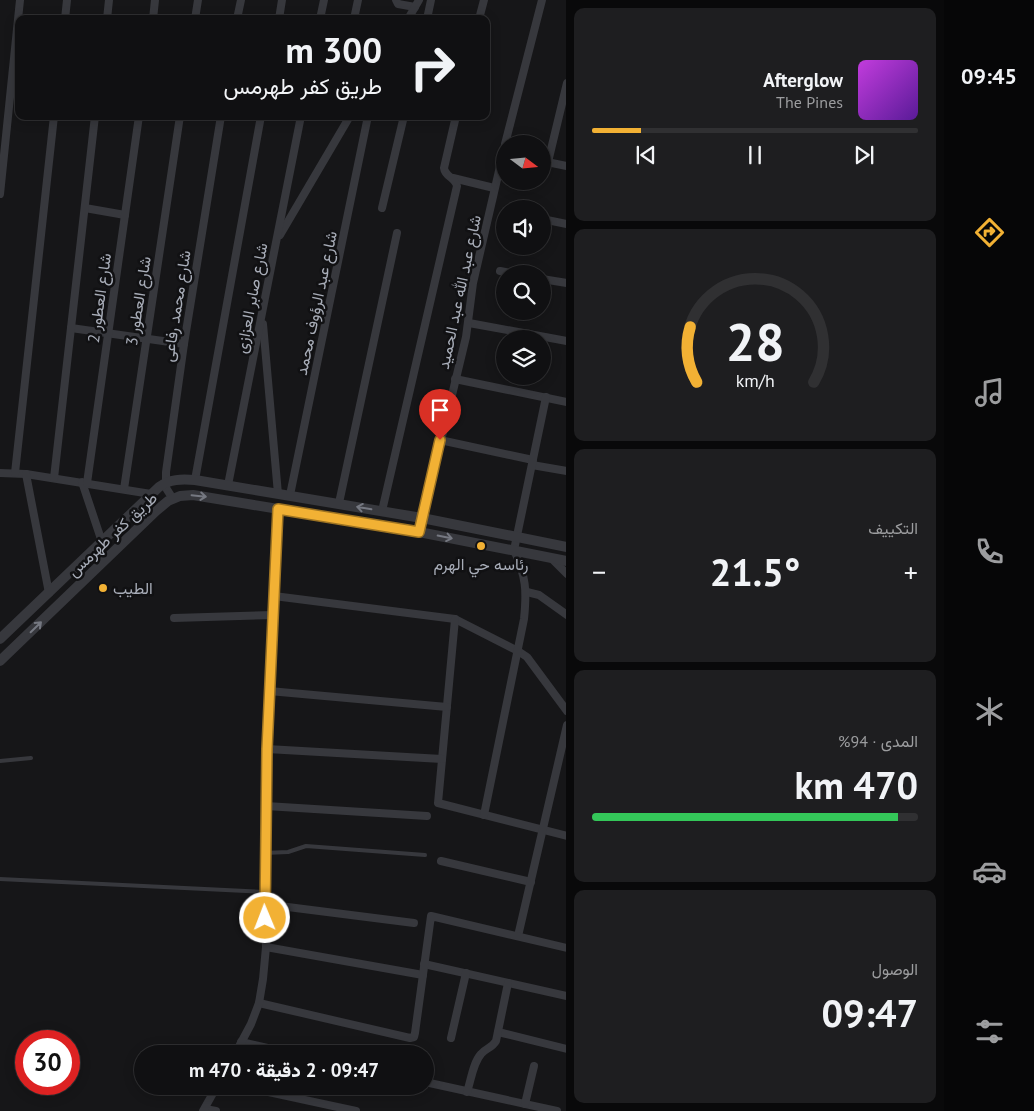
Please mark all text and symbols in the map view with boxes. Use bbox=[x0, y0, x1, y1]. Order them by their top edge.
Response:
text: 300 m bbox=[285, 27, 382, 73]
icon: right bbox=[400, 35, 465, 100]
text: 09:45 bbox=[961, 62, 1017, 90]
text: Afterglow bbox=[763, 68, 843, 92]
text: طريق كفر طهرمس bbox=[223, 72, 382, 100]
text: The Pines bbox=[776, 92, 843, 112]
north arrow bbox=[496, 135, 551, 190]
map controls bbox=[496, 135, 551, 385]
icon: previous bbox=[632, 141, 660, 169]
icon: pause bbox=[741, 141, 769, 169]
icon: next bbox=[850, 141, 878, 169]
button: sound bbox=[496, 200, 551, 255]
street label: شارع عبد الله عبد الحميد bbox=[433, 213, 487, 371]
icon: directions bbox=[972, 215, 1007, 250]
street label: شارع عبد الرؤوف محمد bbox=[291, 229, 343, 377]
street label: شارع صابر العزازى bbox=[230, 241, 273, 355]
street label: شارع محمد رفاعى bbox=[157, 249, 197, 363]
street label: شارع العطور 2 bbox=[83, 252, 117, 344]
street label: شارع العطور 3 bbox=[121, 255, 157, 347]
button: search bbox=[496, 265, 551, 320]
text: 28 bbox=[726, 308, 784, 375]
button: layers bbox=[496, 330, 551, 385]
text: km/h bbox=[735, 369, 775, 392]
icon: music bbox=[972, 375, 1007, 410]
pin bbox=[419, 389, 461, 440]
icon: arrive bbox=[426, 396, 454, 424]
street label: طريق كفر طهرمس bbox=[63, 487, 162, 581]
one-way arrow bbox=[190, 491, 206, 501]
one-way arrow bbox=[356, 502, 372, 512]
text: التكييف bbox=[868, 518, 918, 538]
one-way arrow bbox=[437, 533, 453, 542]
icon: phone bbox=[972, 534, 1007, 569]
marker: رئاسه حي الهرم bbox=[475, 540, 487, 552]
text: 21.5° bbox=[710, 547, 800, 596]
text: − bbox=[592, 553, 606, 590]
text: + bbox=[904, 553, 918, 590]
place label: رئاسه حي الهرم bbox=[434, 554, 528, 578]
place label: الطيب bbox=[113, 578, 153, 598]
marker: الطيب bbox=[97, 582, 109, 594]
one-way arrow bbox=[29, 622, 41, 634]
icon: climate bbox=[972, 694, 1007, 729]
text: المدى · 94% bbox=[838, 731, 918, 751]
text: 470 km bbox=[794, 760, 918, 809]
icon: car bbox=[972, 854, 1007, 889]
position arrow bbox=[238, 891, 290, 943]
text: الوصول bbox=[872, 959, 918, 979]
text: 09:47 bbox=[822, 988, 918, 1037]
icon: filters bbox=[972, 1014, 1007, 1049]
speed limit sign: 30 bbox=[15, 1030, 80, 1095]
text: 09:47 · 2 دقيقة · 470 m bbox=[189, 1058, 379, 1082]

